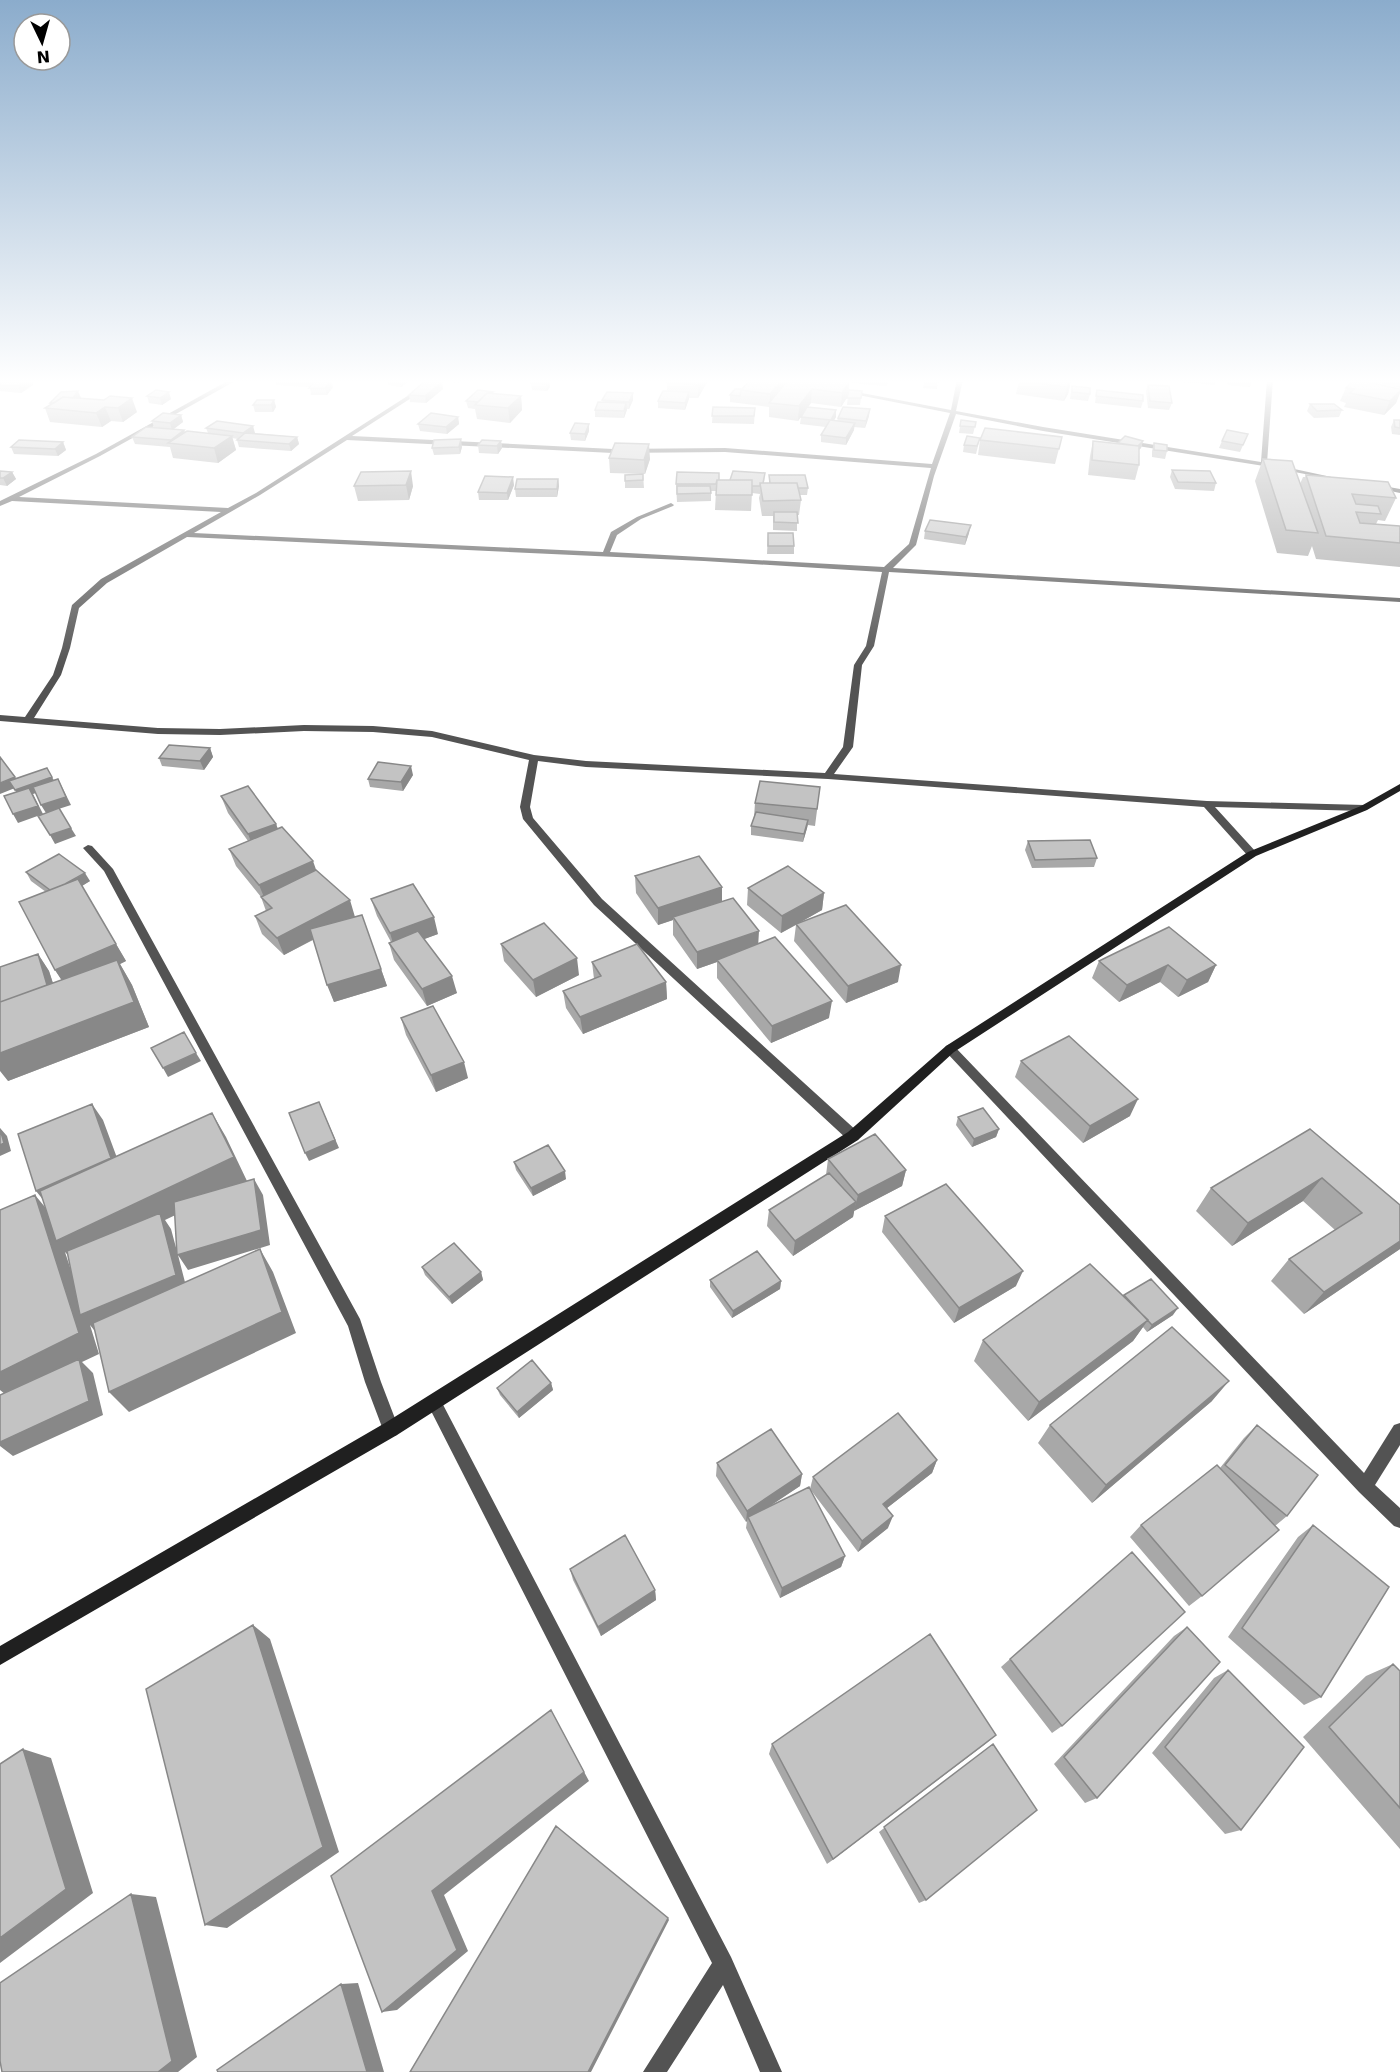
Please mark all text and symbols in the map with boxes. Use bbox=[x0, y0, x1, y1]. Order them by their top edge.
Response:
north arrow bbox=[12, 12, 72, 72]
text: N bbox=[36, 46, 51, 66]

